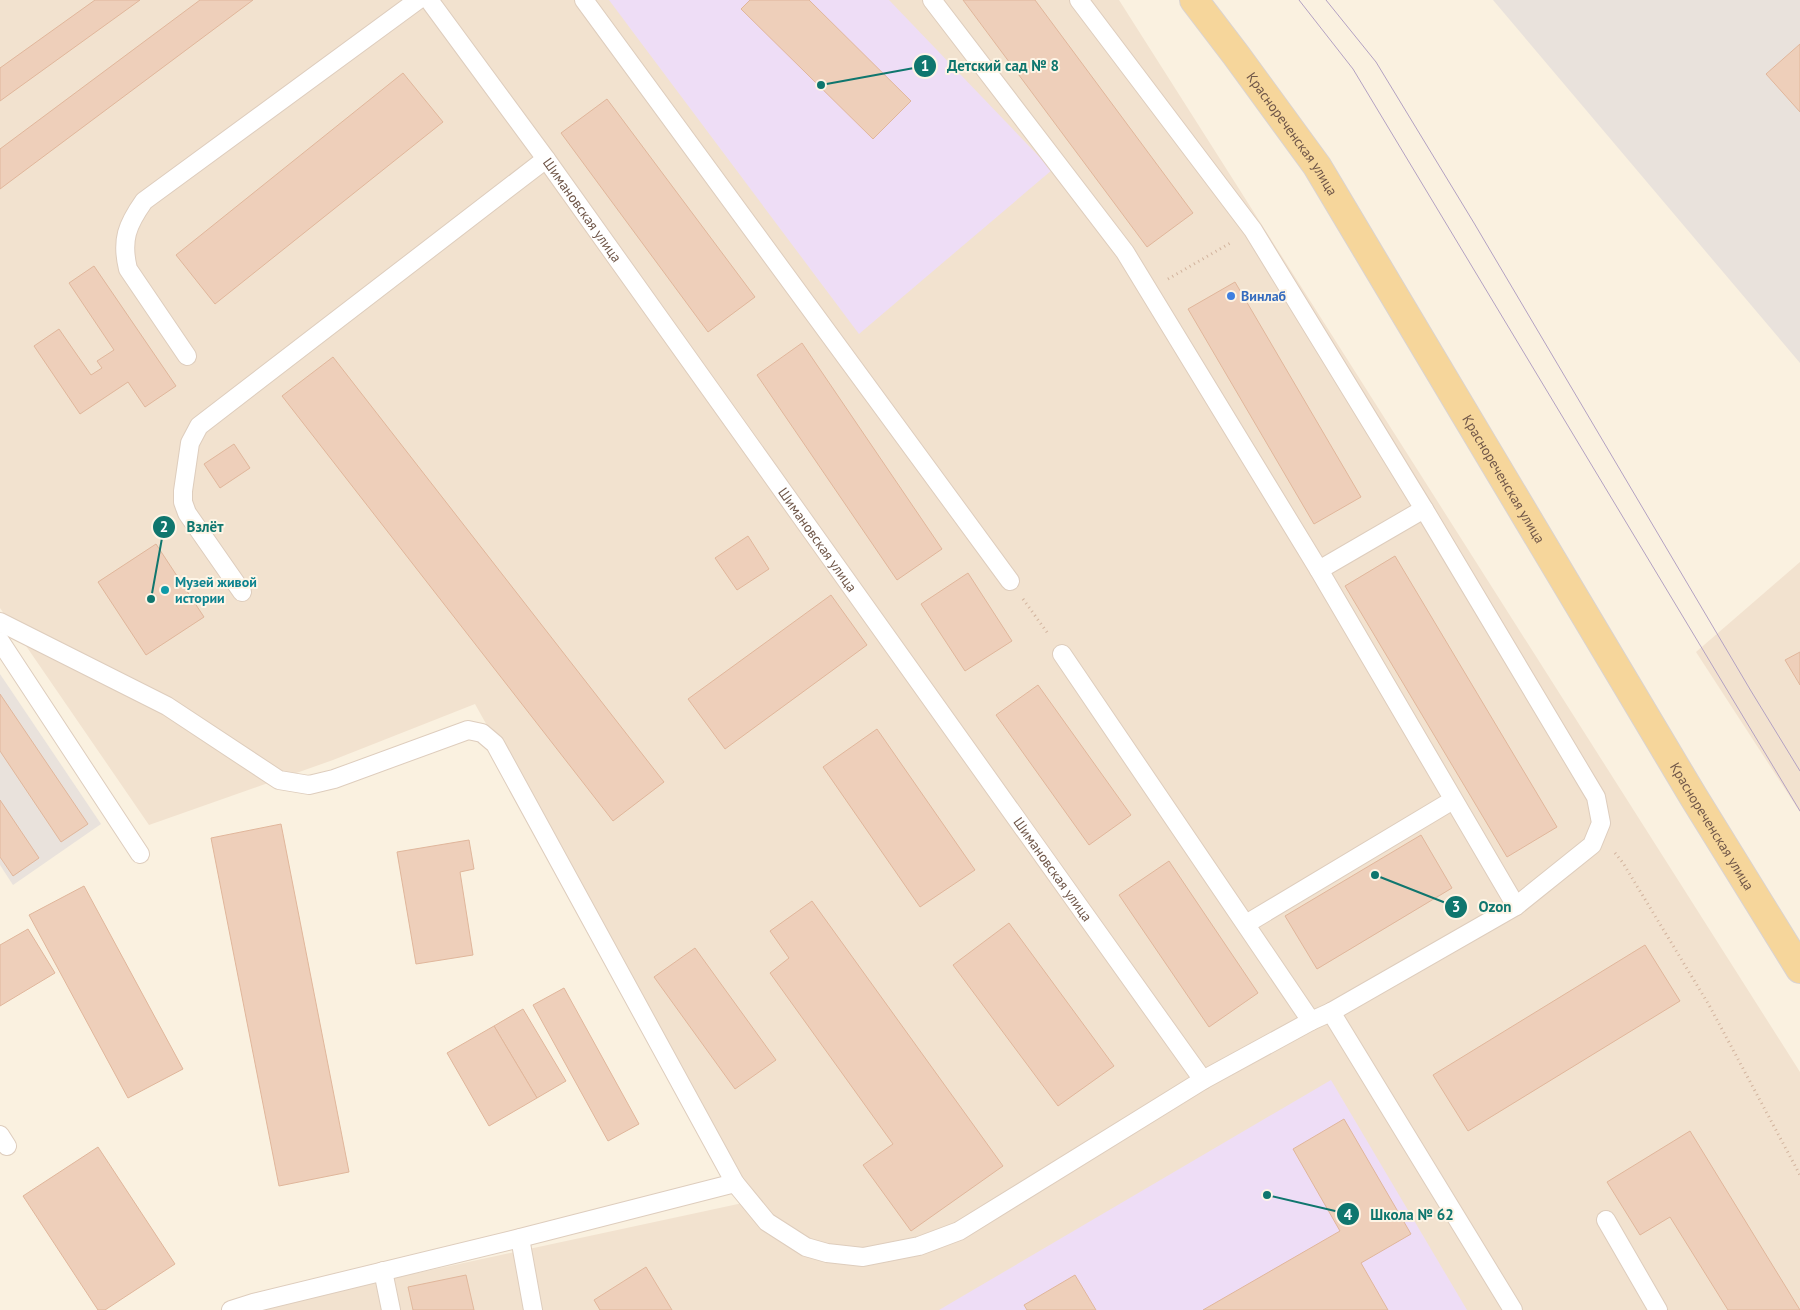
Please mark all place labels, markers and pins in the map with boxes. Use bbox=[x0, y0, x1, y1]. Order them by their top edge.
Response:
callout: Детский сад № 8 bbox=[912, 51, 1069, 81]
place label: Винлаб bbox=[1241, 287, 1287, 305]
marker: Винлаб bbox=[1225, 290, 1237, 302]
callout: Взлёт bbox=[151, 512, 233, 542]
place label: Музей живой истории bbox=[175, 573, 257, 607]
marker: Музей живой истории bbox=[159, 584, 171, 596]
callout: Ozon bbox=[1443, 892, 1521, 922]
callout: Школа № 62 bbox=[1336, 1199, 1464, 1229]

